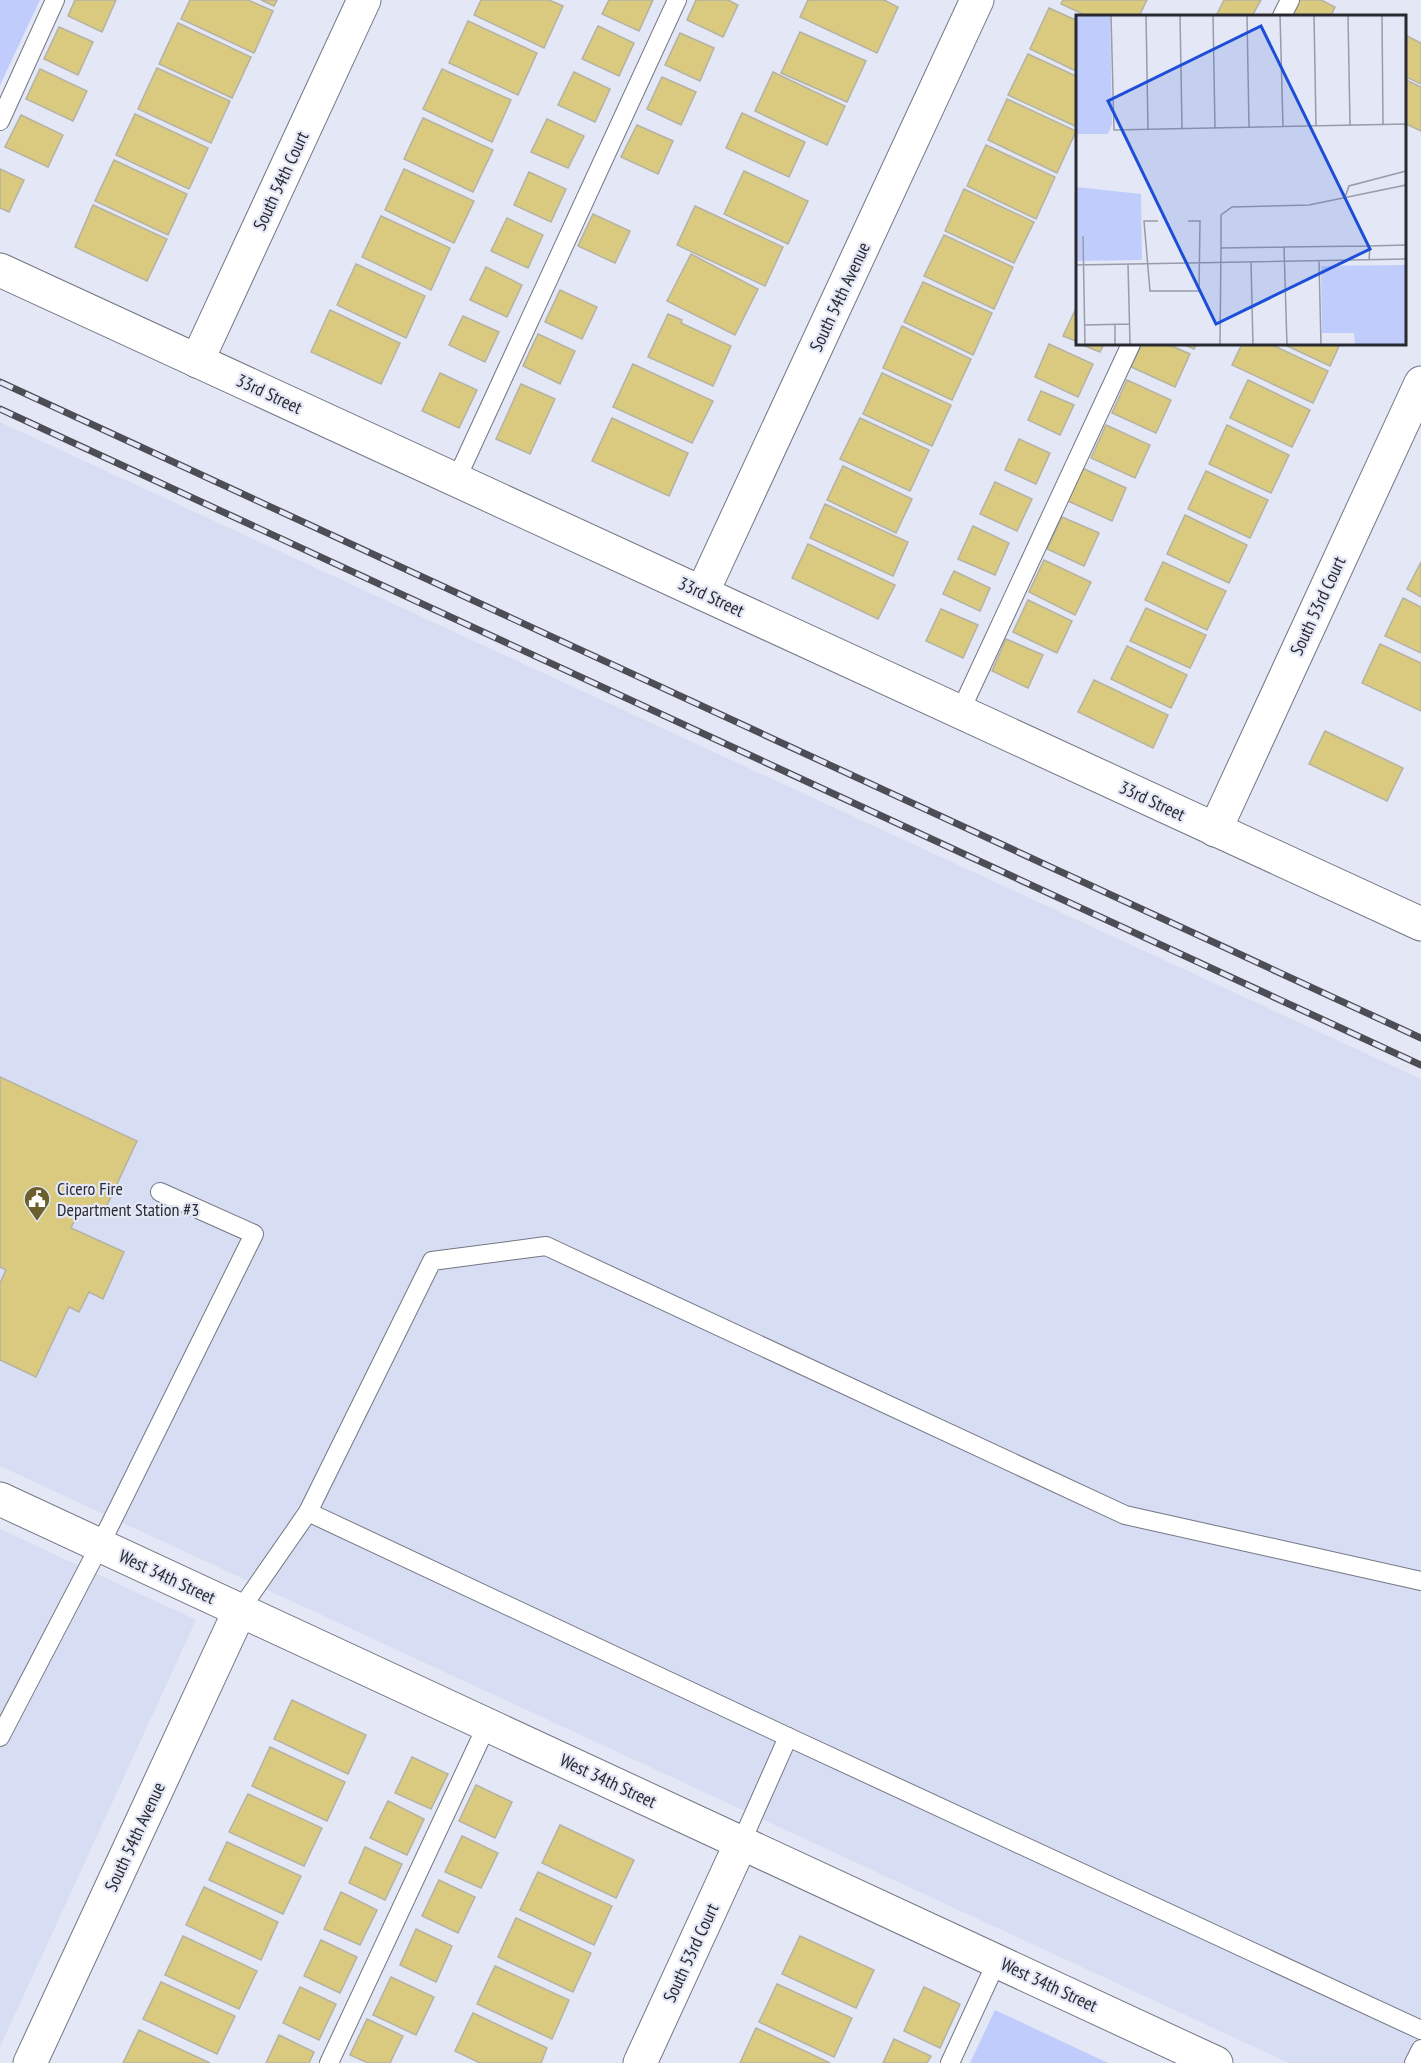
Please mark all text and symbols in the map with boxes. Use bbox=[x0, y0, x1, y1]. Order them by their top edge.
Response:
inset map bbox=[1076, 15, 1406, 345]
street label: South 54th Court bbox=[248, 128, 313, 234]
street label: South 54th Avenue bbox=[804, 238, 875, 355]
street label: 33rd Street bbox=[233, 368, 306, 419]
street label: South 53rd Court bbox=[1285, 553, 1350, 659]
street label: 33rd Street bbox=[675, 571, 748, 622]
street label: 33rd Street bbox=[1116, 775, 1189, 826]
place label: Cicero Fire Department Station #3 bbox=[57, 1177, 199, 1221]
public building icon: Cicero Fire Department Station #3 bbox=[22, 1184, 52, 1222]
street label: West 34th Street bbox=[115, 1544, 219, 1609]
street label: West 34th Street bbox=[556, 1748, 660, 1813]
street label: South 54th Avenue bbox=[99, 1778, 170, 1895]
street label: South 53rd Court bbox=[658, 1900, 723, 2006]
street label: West 34th Street bbox=[997, 1952, 1101, 2017]

